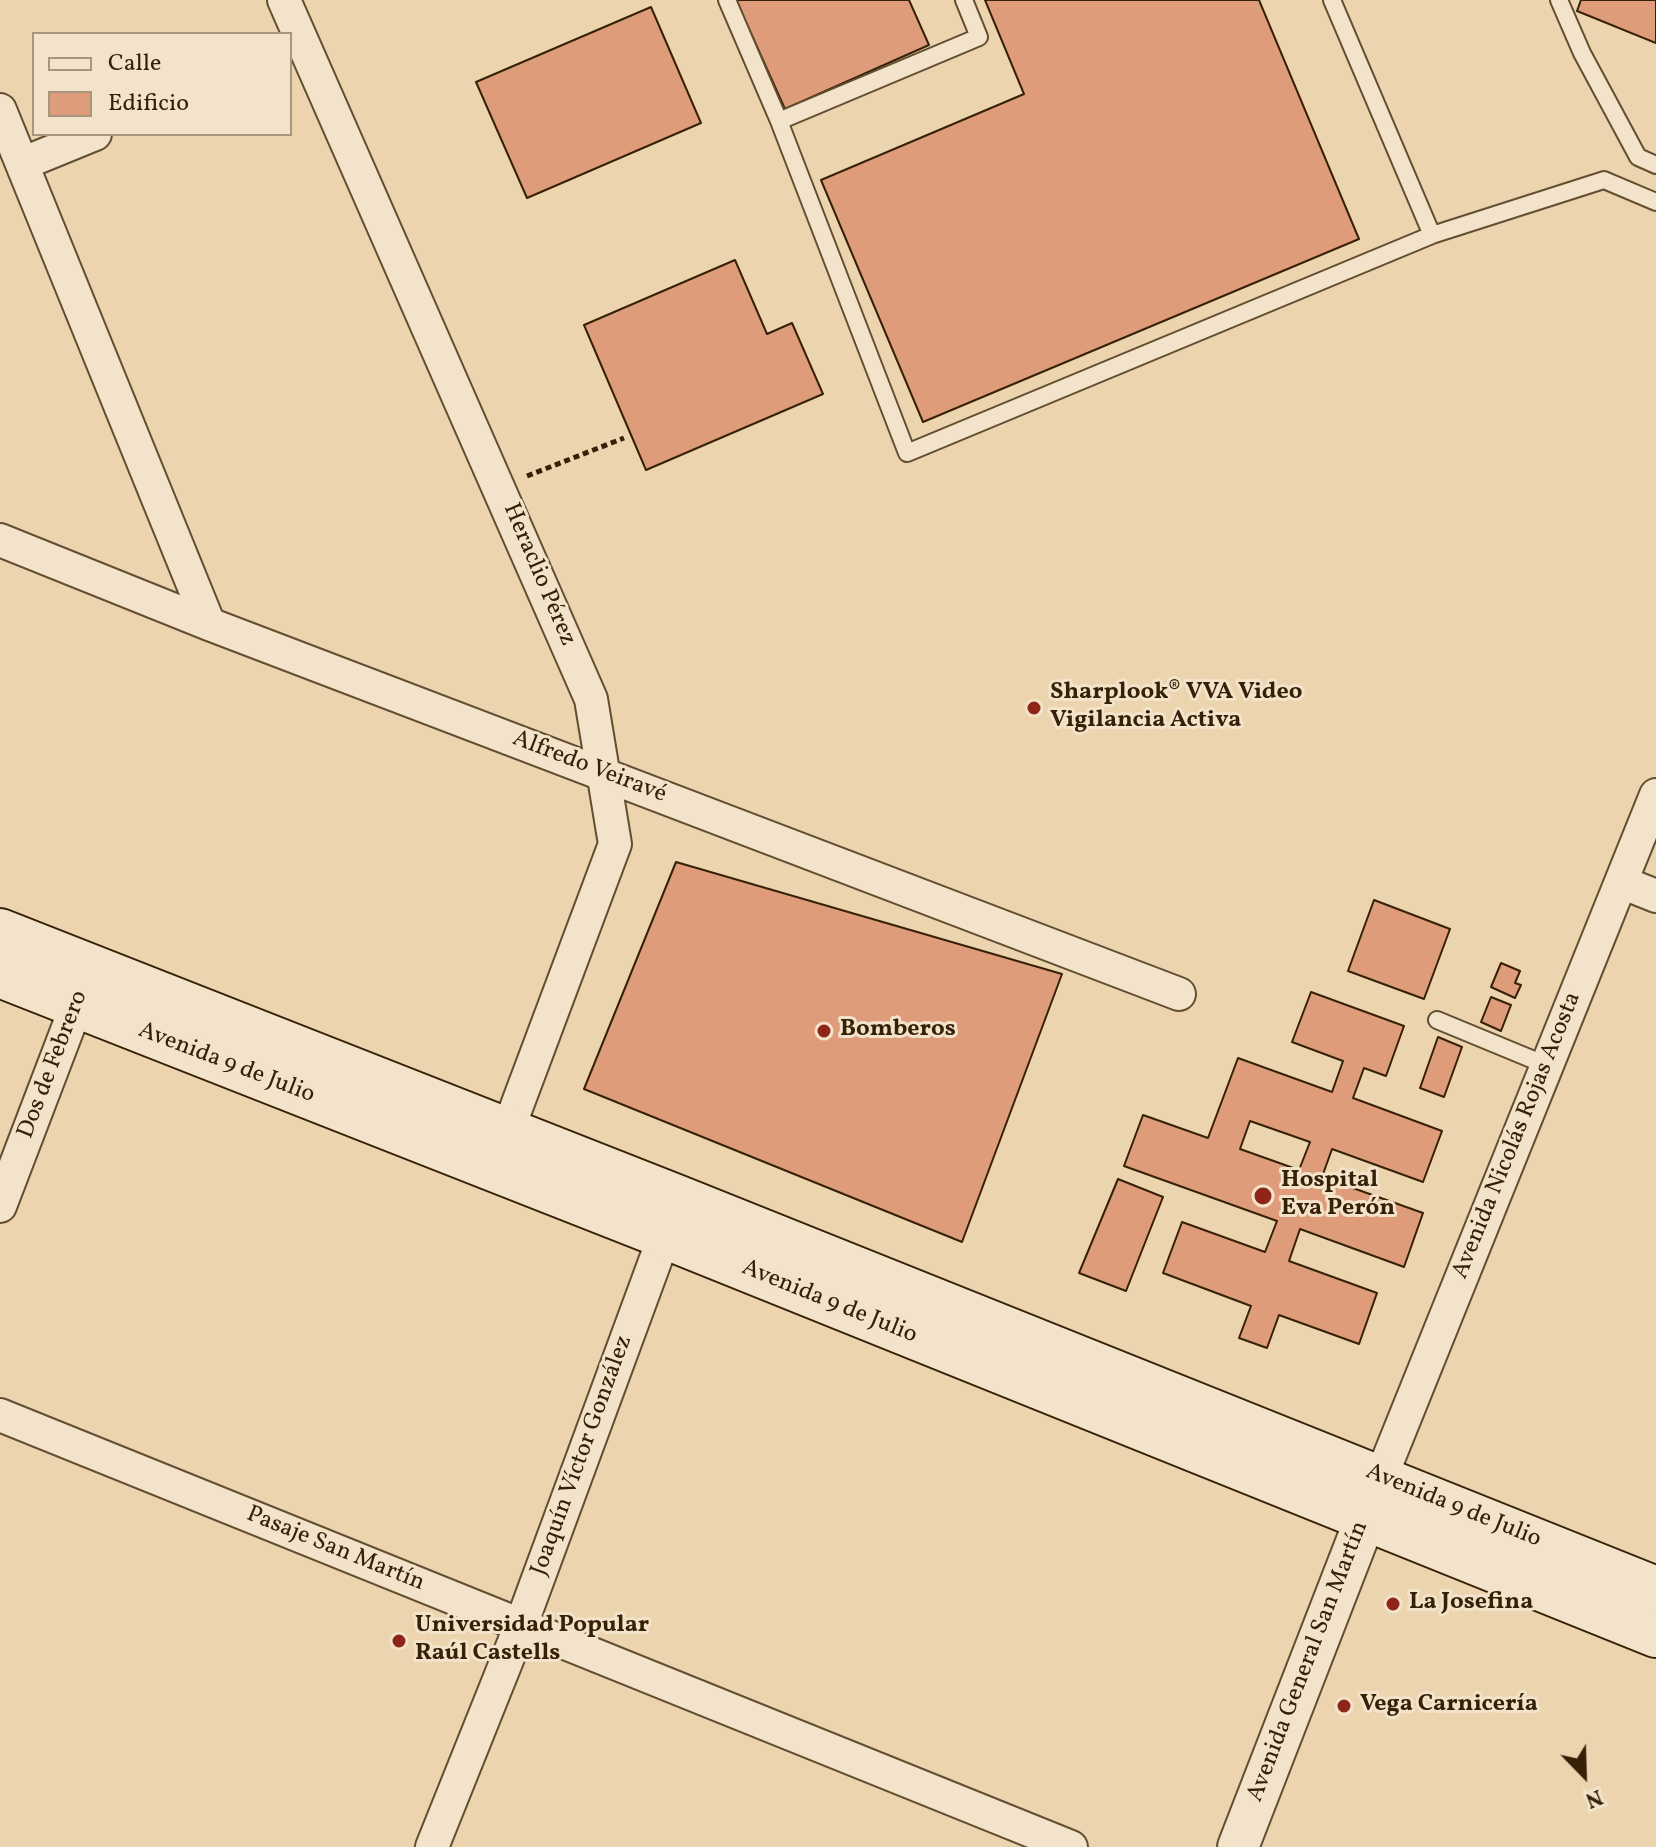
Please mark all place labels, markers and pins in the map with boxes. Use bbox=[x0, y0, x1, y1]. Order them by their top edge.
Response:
place label: Sharplook® VVA Video Vigilancia Activa bbox=[1050, 680, 1302, 736]
marker: Sharplook® VVA Video Vigilancia Activa bbox=[1025, 699, 1043, 717]
place label: Bomberos bbox=[840, 1017, 956, 1045]
marker: Bomberos bbox=[815, 1022, 833, 1040]
place label: Hospital Eva Perón bbox=[1281, 1168, 1395, 1224]
marker: Hospital Eva Perón bbox=[1252, 1185, 1274, 1207]
place label: La Josefina bbox=[1409, 1590, 1533, 1618]
marker: La Josefina bbox=[1384, 1595, 1402, 1613]
place label: Universidad Popular Raúl Castells bbox=[415, 1613, 649, 1669]
marker: Universidad Popular Raúl Castells bbox=[390, 1632, 408, 1650]
place label: Vega Carnicería bbox=[1360, 1692, 1538, 1720]
marker: Vega Carnicería bbox=[1335, 1697, 1353, 1715]

